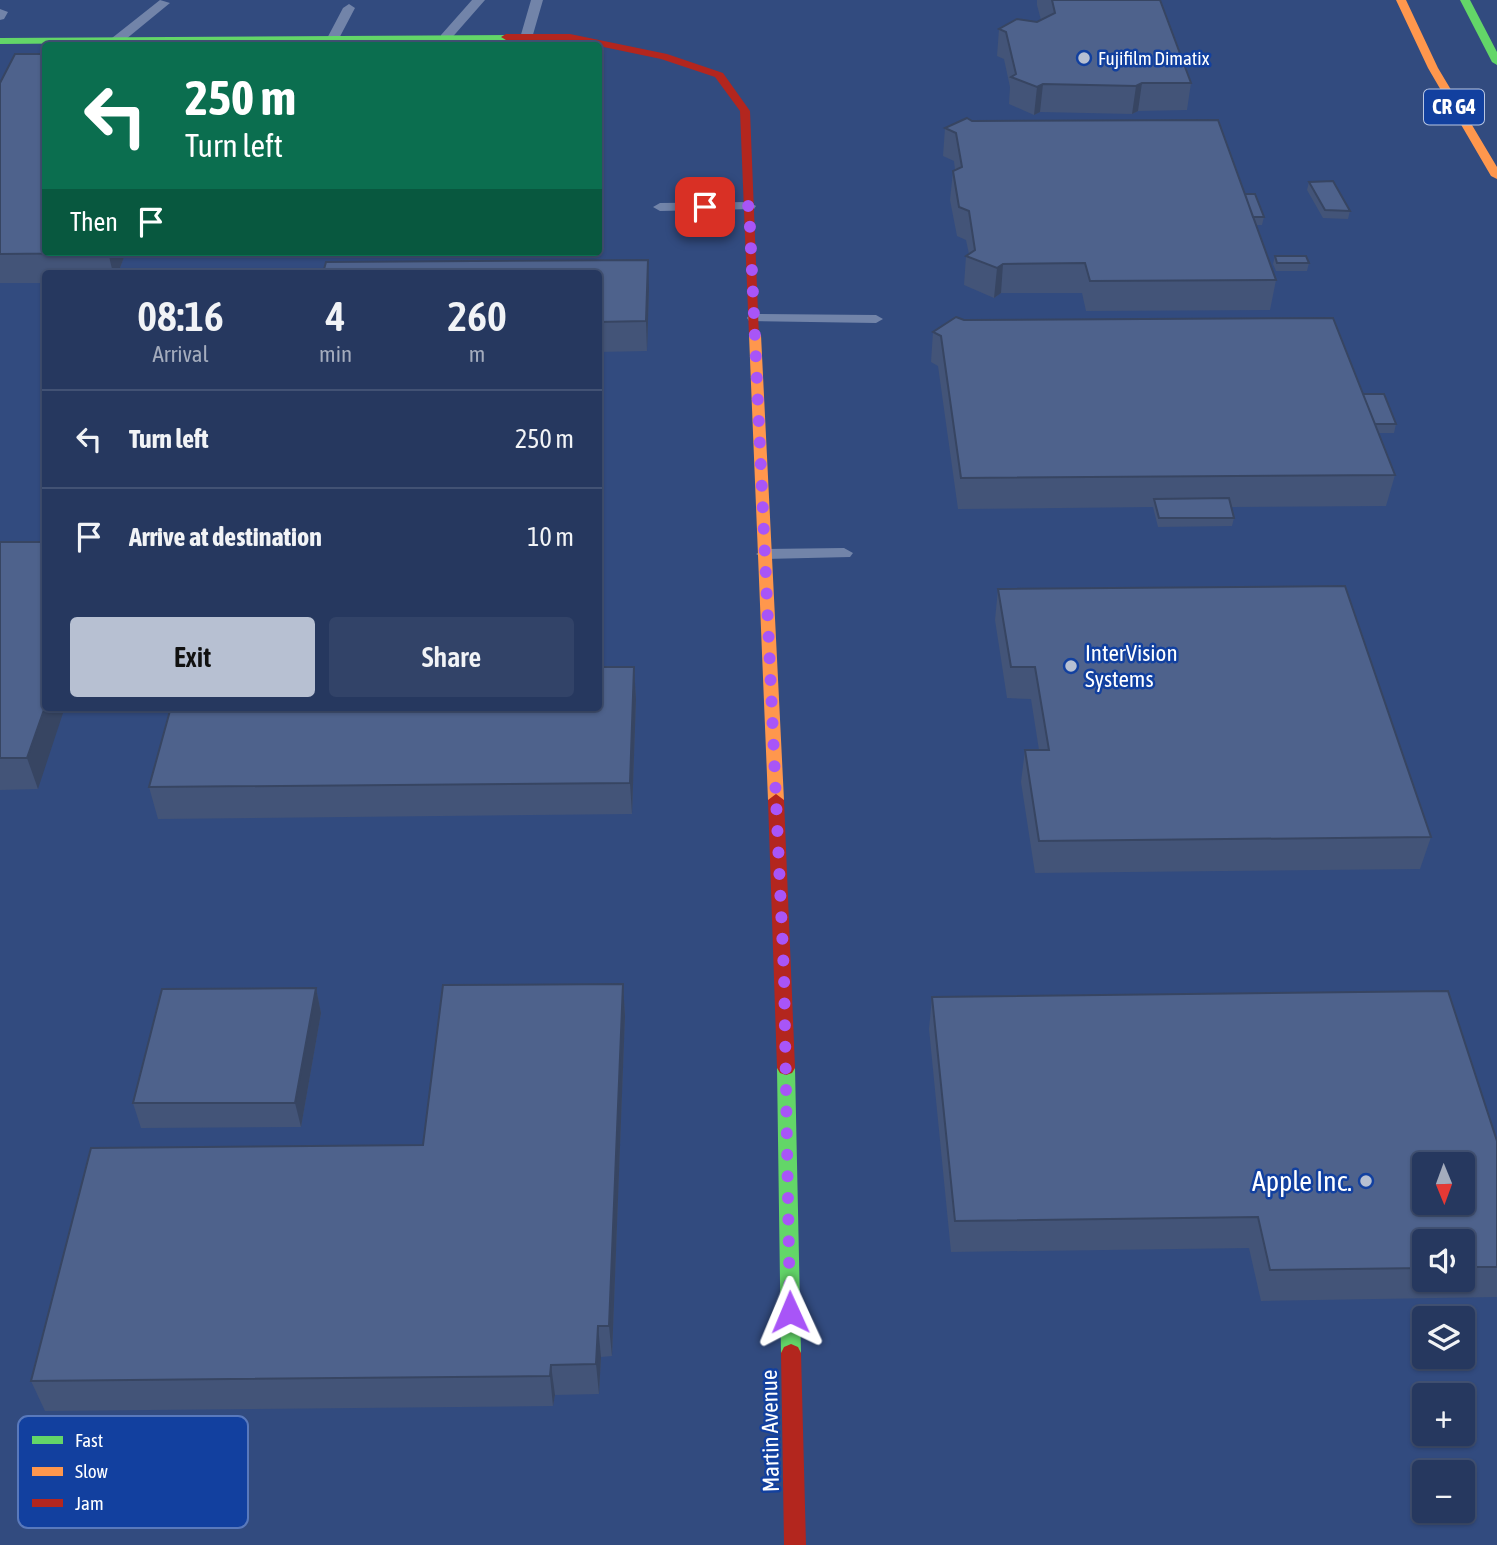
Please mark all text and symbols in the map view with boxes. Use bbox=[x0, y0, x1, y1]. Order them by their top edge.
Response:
place label: Fujifilm Dimatix bbox=[1098, 47, 1210, 69]
marker: Fujifilm Dimatix bbox=[1076, 50, 1092, 66]
text: 250 m bbox=[185, 69, 296, 125]
icon: left bbox=[70, 70, 161, 161]
road number: CR G4 bbox=[1424, 90, 1484, 124]
text: Turn left bbox=[185, 127, 283, 164]
pin bbox=[675, 177, 735, 237]
icon: arrive bbox=[686, 188, 724, 226]
icon: arrive bbox=[132, 203, 170, 241]
text: Then bbox=[70, 207, 118, 237]
text: 08:16 bbox=[137, 292, 224, 340]
text: 4 bbox=[326, 292, 345, 340]
text: 260 bbox=[447, 292, 507, 340]
text: Arrival bbox=[152, 341, 209, 367]
text: min bbox=[319, 341, 352, 367]
text: m bbox=[469, 341, 485, 367]
icon: left bbox=[70, 420, 108, 458]
text: Turn left bbox=[129, 424, 209, 454]
text: 250 m bbox=[515, 424, 574, 454]
icon: arrive bbox=[70, 518, 108, 556]
text: Arrive at destination bbox=[129, 522, 322, 552]
text: 10 m bbox=[527, 522, 574, 552]
button: Exit bbox=[70, 617, 315, 697]
button: Share bbox=[329, 617, 574, 697]
place label: InterVision Systems bbox=[1085, 640, 1178, 692]
marker: InterVision Systems bbox=[1063, 658, 1079, 674]
north arrow bbox=[1412, 1152, 1475, 1214]
map controls bbox=[1412, 1152, 1475, 1523]
place label: Apple Inc. bbox=[1252, 1165, 1352, 1197]
marker: Apple Inc. bbox=[1358, 1173, 1374, 1189]
button: sound bbox=[1412, 1229, 1475, 1292]
position arrow bbox=[753, 1275, 827, 1349]
button: layers bbox=[1412, 1306, 1475, 1369]
street label: Martin Avenue bbox=[756, 1370, 784, 1492]
button: + bbox=[1412, 1383, 1475, 1446]
legend bbox=[18, 1416, 248, 1528]
text: Fast bbox=[75, 1429, 103, 1451]
text: Slow bbox=[75, 1460, 109, 1482]
button: − bbox=[1412, 1460, 1475, 1523]
text: Jam bbox=[75, 1492, 104, 1514]

